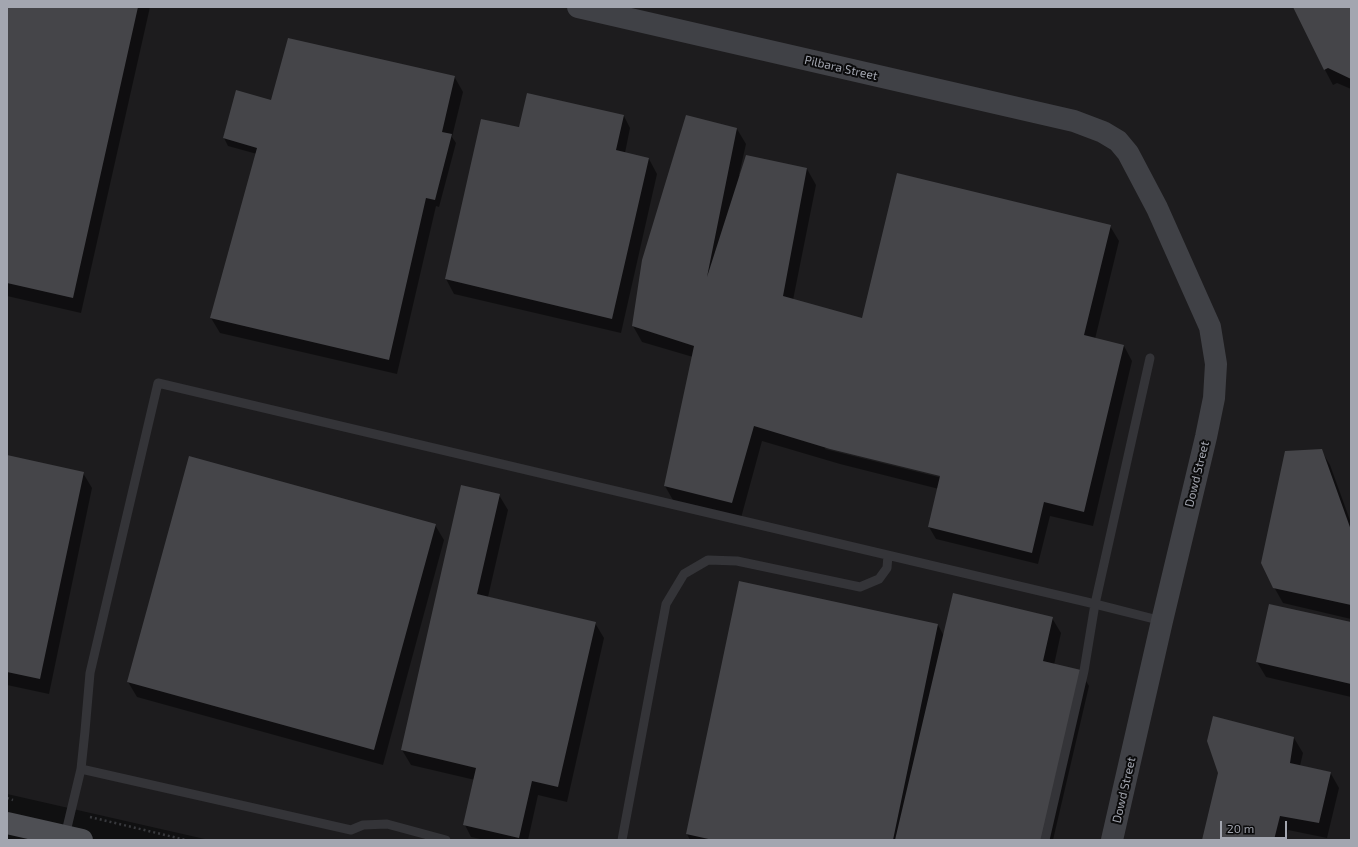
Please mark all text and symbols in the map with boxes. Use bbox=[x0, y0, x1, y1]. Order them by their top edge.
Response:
street label: Pilbara Street bbox=[803, 53, 879, 83]
street label: Dowd Street bbox=[1182, 440, 1212, 508]
street label: Dowd Street bbox=[1109, 755, 1139, 825]
scale bar bbox=[1222, 813, 1289, 839]
text: 20 m bbox=[1227, 821, 1254, 835]

